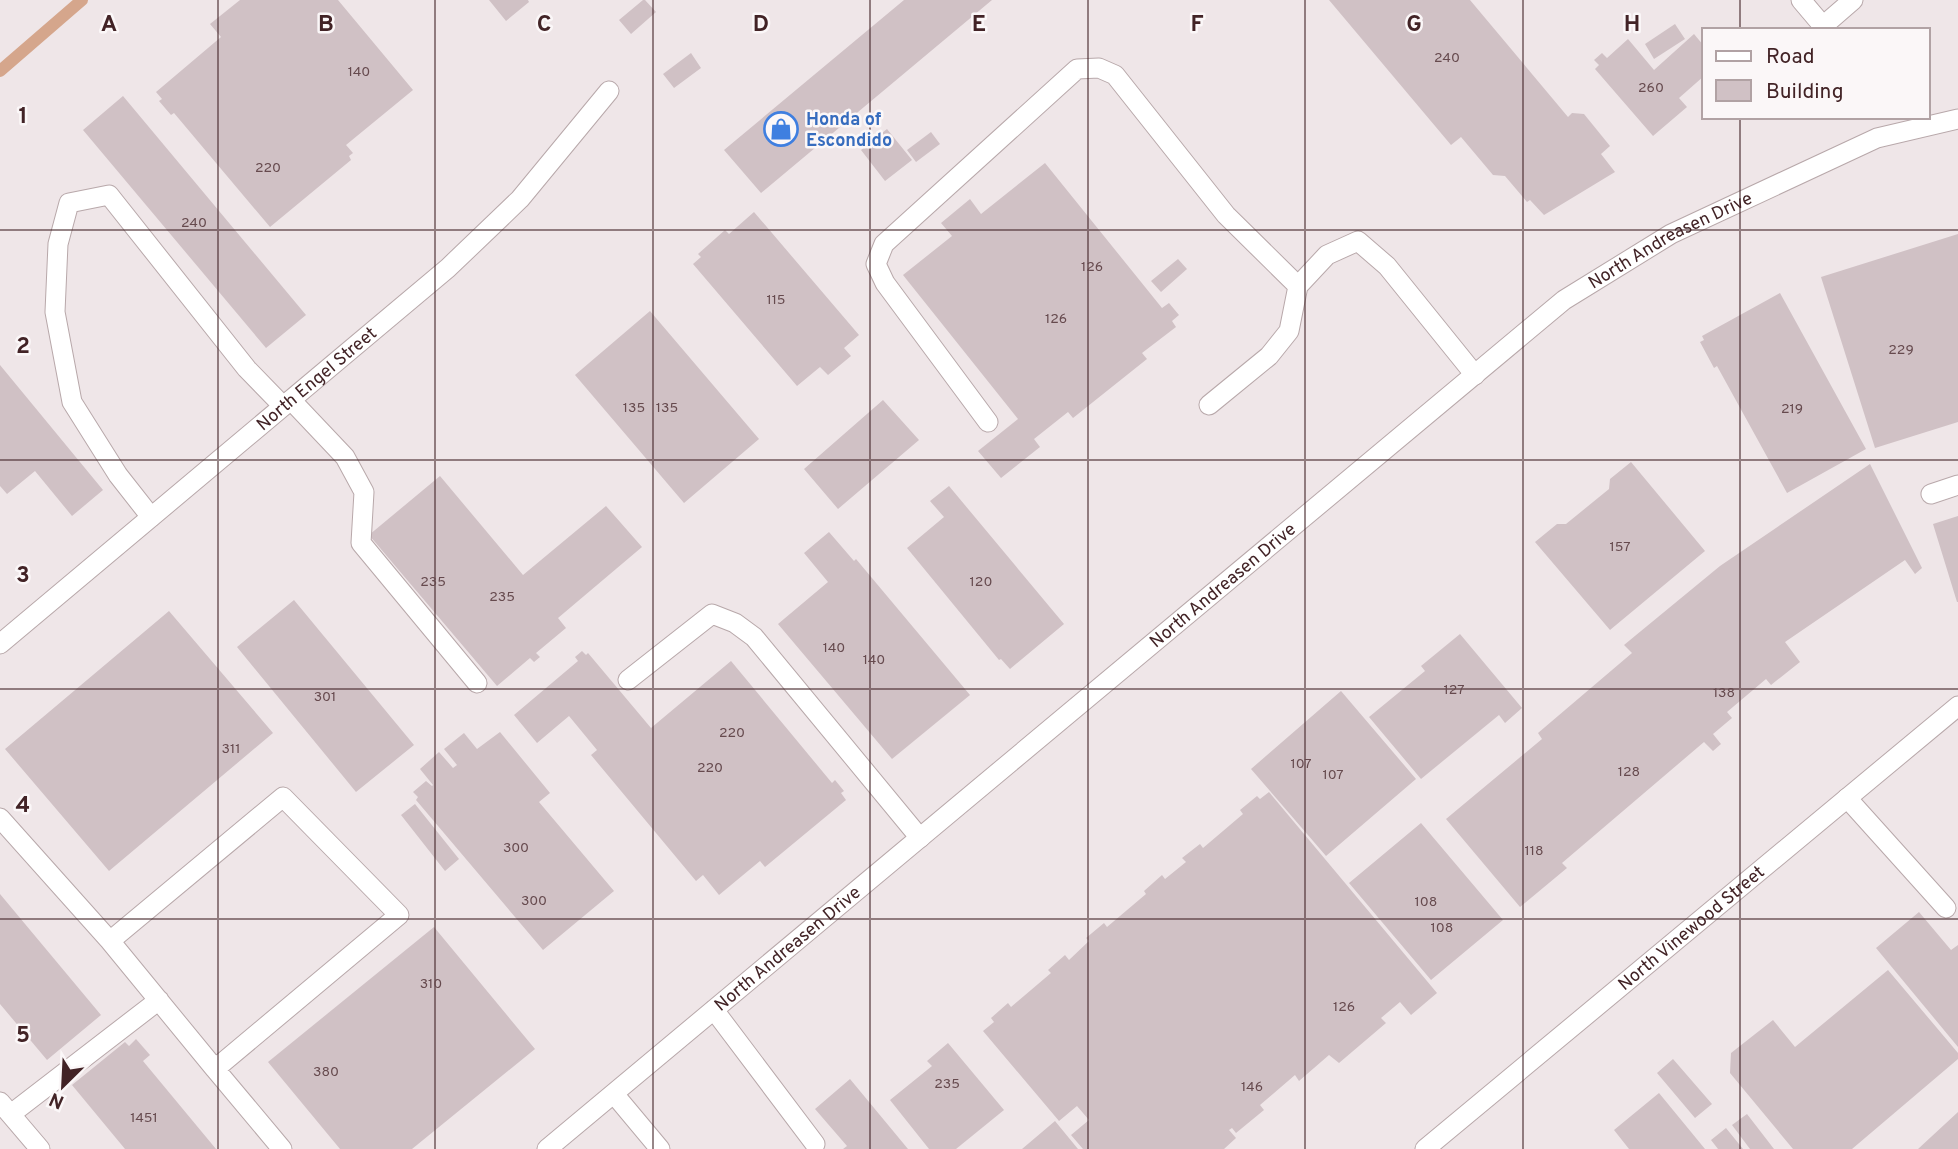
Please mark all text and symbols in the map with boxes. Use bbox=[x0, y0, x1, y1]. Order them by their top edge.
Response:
text: A bbox=[101, 11, 117, 40]
text: B bbox=[318, 11, 334, 40]
text: C bbox=[537, 11, 551, 40]
text: D bbox=[753, 11, 769, 40]
text: E bbox=[972, 11, 986, 40]
text: F bbox=[1190, 11, 1204, 40]
text: G bbox=[1406, 11, 1422, 40]
text: H bbox=[1624, 11, 1640, 40]
legend bbox=[1702, 28, 1930, 119]
text: Road bbox=[1766, 44, 1815, 71]
house number: 240 bbox=[1434, 50, 1460, 67]
house number: 140 bbox=[348, 64, 370, 81]
text: Building bbox=[1766, 79, 1844, 106]
house number: 260 bbox=[1638, 80, 1664, 97]
text: 1 bbox=[18, 103, 28, 132]
place label: Honda of Escondido bbox=[806, 109, 892, 153]
shop icon: Honda of Escondido bbox=[762, 110, 800, 148]
house number: 220 bbox=[255, 160, 281, 177]
street label: North Andreasen Drive bbox=[1585, 188, 1757, 295]
house number: 240 bbox=[181, 215, 207, 232]
house number: 126 bbox=[1081, 259, 1103, 276]
house number: 115 bbox=[766, 292, 786, 309]
house number: 126 bbox=[1045, 311, 1067, 328]
street label: North Engel Street bbox=[252, 323, 382, 437]
text: 2 bbox=[16, 333, 30, 362]
house number: 229 bbox=[1888, 342, 1914, 359]
house number: 135 bbox=[623, 400, 645, 417]
house number: 135 bbox=[656, 400, 678, 417]
house number: 219 bbox=[1781, 401, 1803, 418]
street label: North Andreasen Drive bbox=[1146, 518, 1301, 654]
house number: 157 bbox=[1609, 539, 1631, 556]
text: 3 bbox=[16, 562, 30, 591]
house number: 235 bbox=[420, 574, 446, 591]
house number: 120 bbox=[970, 574, 992, 591]
house number: 235 bbox=[489, 589, 515, 606]
house number: 140 bbox=[823, 640, 845, 657]
house number: 140 bbox=[863, 652, 885, 669]
house number: 127 bbox=[1444, 682, 1464, 699]
house number: 138 bbox=[1713, 685, 1735, 702]
house number: 301 bbox=[314, 689, 336, 706]
house number: 220 bbox=[719, 725, 745, 742]
house number: 311 bbox=[222, 741, 240, 758]
house number: 107 bbox=[1290, 756, 1312, 773]
house number: 220 bbox=[697, 760, 723, 777]
house number: 128 bbox=[1618, 764, 1640, 781]
house number: 107 bbox=[1322, 767, 1344, 784]
text: 4 bbox=[16, 792, 30, 821]
house number: 300 bbox=[503, 840, 529, 857]
house number: 118 bbox=[1525, 843, 1544, 860]
street label: North Vinewood Street bbox=[1614, 861, 1770, 997]
street label: North Andreasen Drive bbox=[710, 882, 866, 1017]
house number: 300 bbox=[521, 893, 547, 910]
house number: 108 bbox=[1415, 894, 1437, 911]
house number: 108 bbox=[1431, 920, 1453, 937]
house number: 310 bbox=[420, 976, 442, 993]
house number: 126 bbox=[1333, 999, 1355, 1016]
text: 5 bbox=[16, 1022, 30, 1051]
north arrow bbox=[28, 1051, 98, 1121]
house number: 380 bbox=[313, 1064, 339, 1081]
house number: 235 bbox=[934, 1076, 960, 1093]
house number: 146 bbox=[1241, 1079, 1263, 1096]
text: N bbox=[46, 1086, 68, 1113]
house number: 1451 bbox=[130, 1110, 158, 1127]

